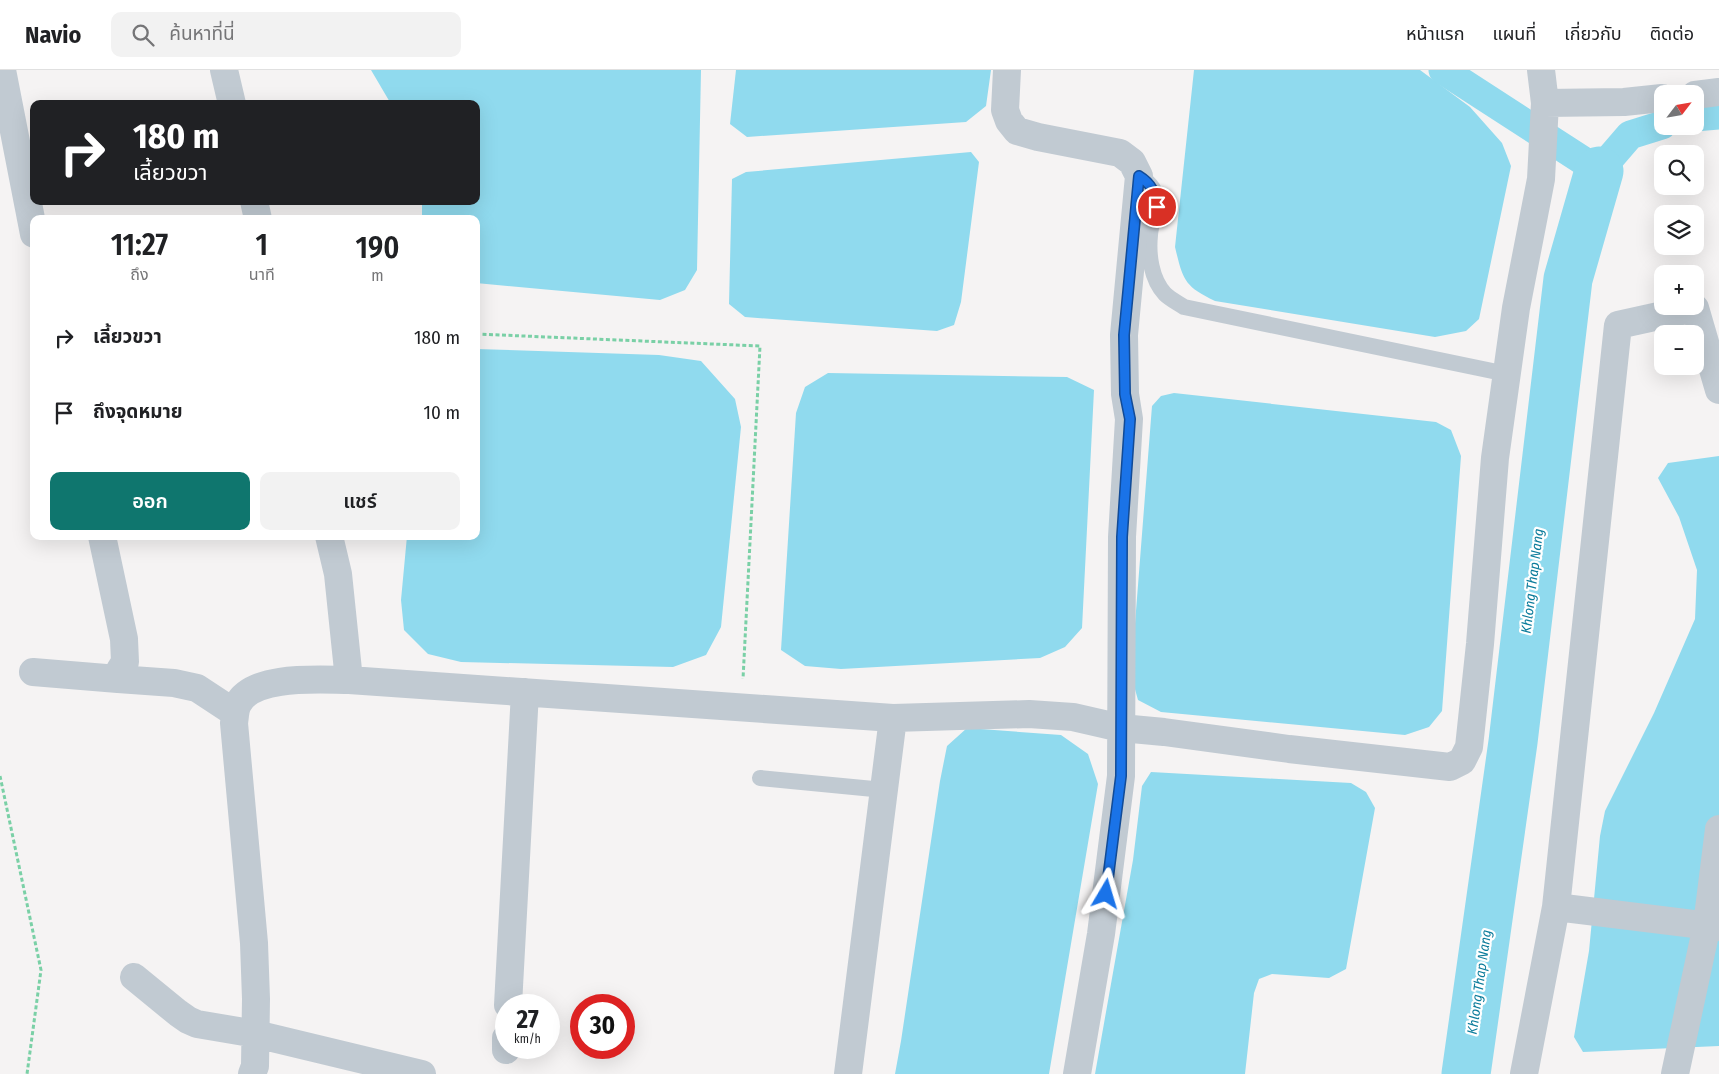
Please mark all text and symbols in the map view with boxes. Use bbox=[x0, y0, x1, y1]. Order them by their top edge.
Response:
search box bbox=[111, 12, 461, 57]
text: Navio bbox=[25, 21, 81, 49]
icon: search bbox=[129, 21, 157, 49]
text: ค้นหาที่นี่ bbox=[169, 22, 235, 45]
text: หน้าแรก bbox=[1406, 23, 1464, 45]
text: แผนที่ bbox=[1492, 23, 1536, 45]
text: เกี่ยวกับ bbox=[1564, 23, 1622, 45]
text: ติดต่อ bbox=[1650, 23, 1694, 45]
north arrow bbox=[1654, 85, 1704, 135]
map controls bbox=[1654, 85, 1704, 375]
text: 180 m bbox=[133, 115, 219, 157]
icon: right bbox=[50, 120, 115, 185]
button: search bbox=[1654, 145, 1704, 195]
text: เลี้ยวขวา bbox=[133, 159, 208, 186]
pin bbox=[1136, 186, 1178, 228]
icon: arrive bbox=[1143, 193, 1171, 221]
button: layers bbox=[1654, 205, 1704, 255]
text: 11:27 bbox=[111, 227, 168, 263]
text: 1 bbox=[256, 227, 268, 263]
text: 190 bbox=[355, 230, 399, 266]
text: ถึง bbox=[130, 265, 148, 284]
text: นาที bbox=[249, 265, 275, 284]
button: + bbox=[1654, 265, 1704, 315]
text: m bbox=[371, 266, 384, 285]
icon: right bbox=[50, 324, 78, 352]
text: เลี้ยวขวา bbox=[93, 325, 162, 348]
button: − bbox=[1654, 325, 1704, 375]
text: 180 m bbox=[414, 326, 460, 349]
icon: arrive bbox=[50, 399, 78, 427]
text: ถึงจุดหมาย bbox=[93, 400, 183, 423]
text: 10 m bbox=[424, 401, 460, 424]
button: ออก bbox=[50, 472, 250, 530]
button: แชร์ bbox=[260, 472, 460, 530]
water label: Khlong Thap Nang bbox=[1518, 528, 1547, 635]
position arrow bbox=[1079, 867, 1131, 919]
water label: Khlong Thap Nang bbox=[1464, 929, 1495, 1036]
speed limit sign: 30 bbox=[570, 994, 635, 1059]
text: 27 bbox=[516, 1005, 539, 1035]
text: km/h bbox=[514, 1032, 541, 1046]

